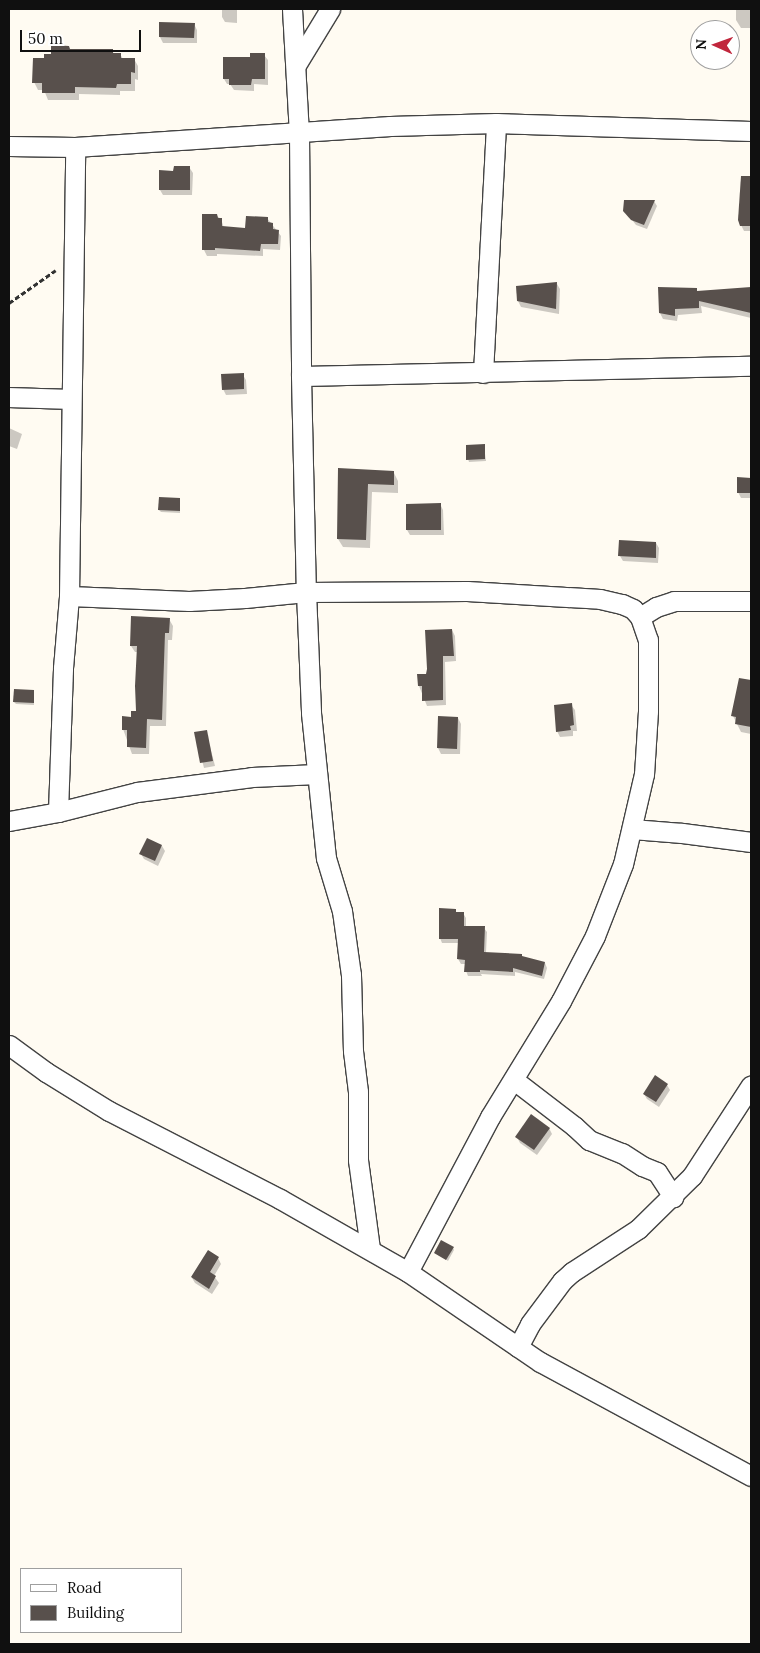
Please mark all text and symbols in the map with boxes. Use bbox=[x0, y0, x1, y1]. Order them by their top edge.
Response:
scale bar bbox=[22, 20, 144, 52]
north arrow bbox=[690, 20, 740, 70]
text: 50 m bbox=[28, 29, 63, 48]
text: N bbox=[692, 39, 710, 50]
legend bbox=[20, 1568, 182, 1633]
text: Road bbox=[67, 1578, 102, 1597]
text: Building bbox=[67, 1603, 124, 1622]

